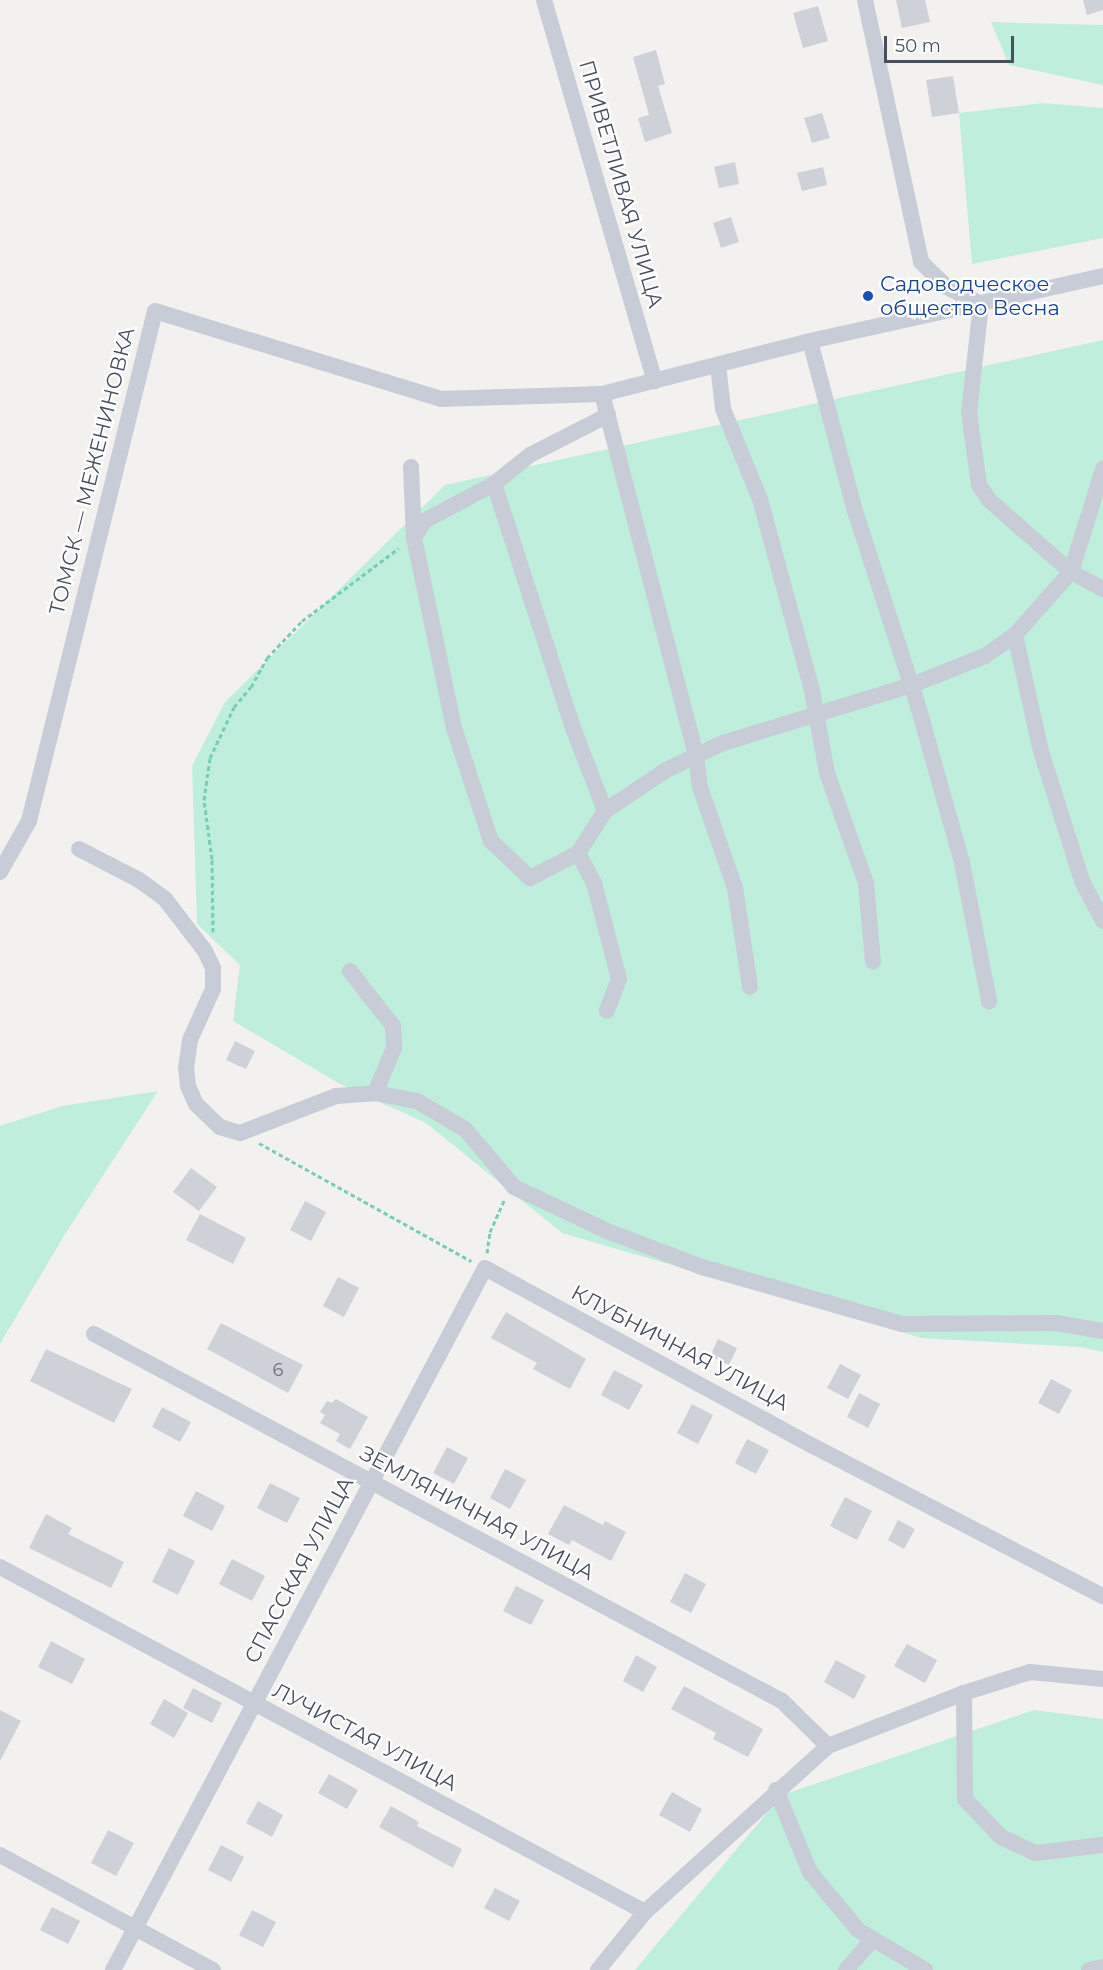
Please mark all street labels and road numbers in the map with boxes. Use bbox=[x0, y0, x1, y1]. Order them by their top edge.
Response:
street label: ПРИВЕТЛИВАЯ УЛИЦА bbox=[574, 57, 668, 311]
street label: ТОМСК — МЕЖЕНИНОВКА bbox=[44, 325, 140, 617]
street label: КЛУБНИЧНАЯ УЛИЦА bbox=[567, 1280, 793, 1416]
street label: ЗЕМЛЯНИЧНАЯ УЛИЦА bbox=[356, 1440, 598, 1586]
street label: СПАССКАЯ УЛИЦА bbox=[239, 1472, 359, 1668]
street label: ЛУЧИСТАЯ УЛИЦА bbox=[268, 1678, 462, 1796]

